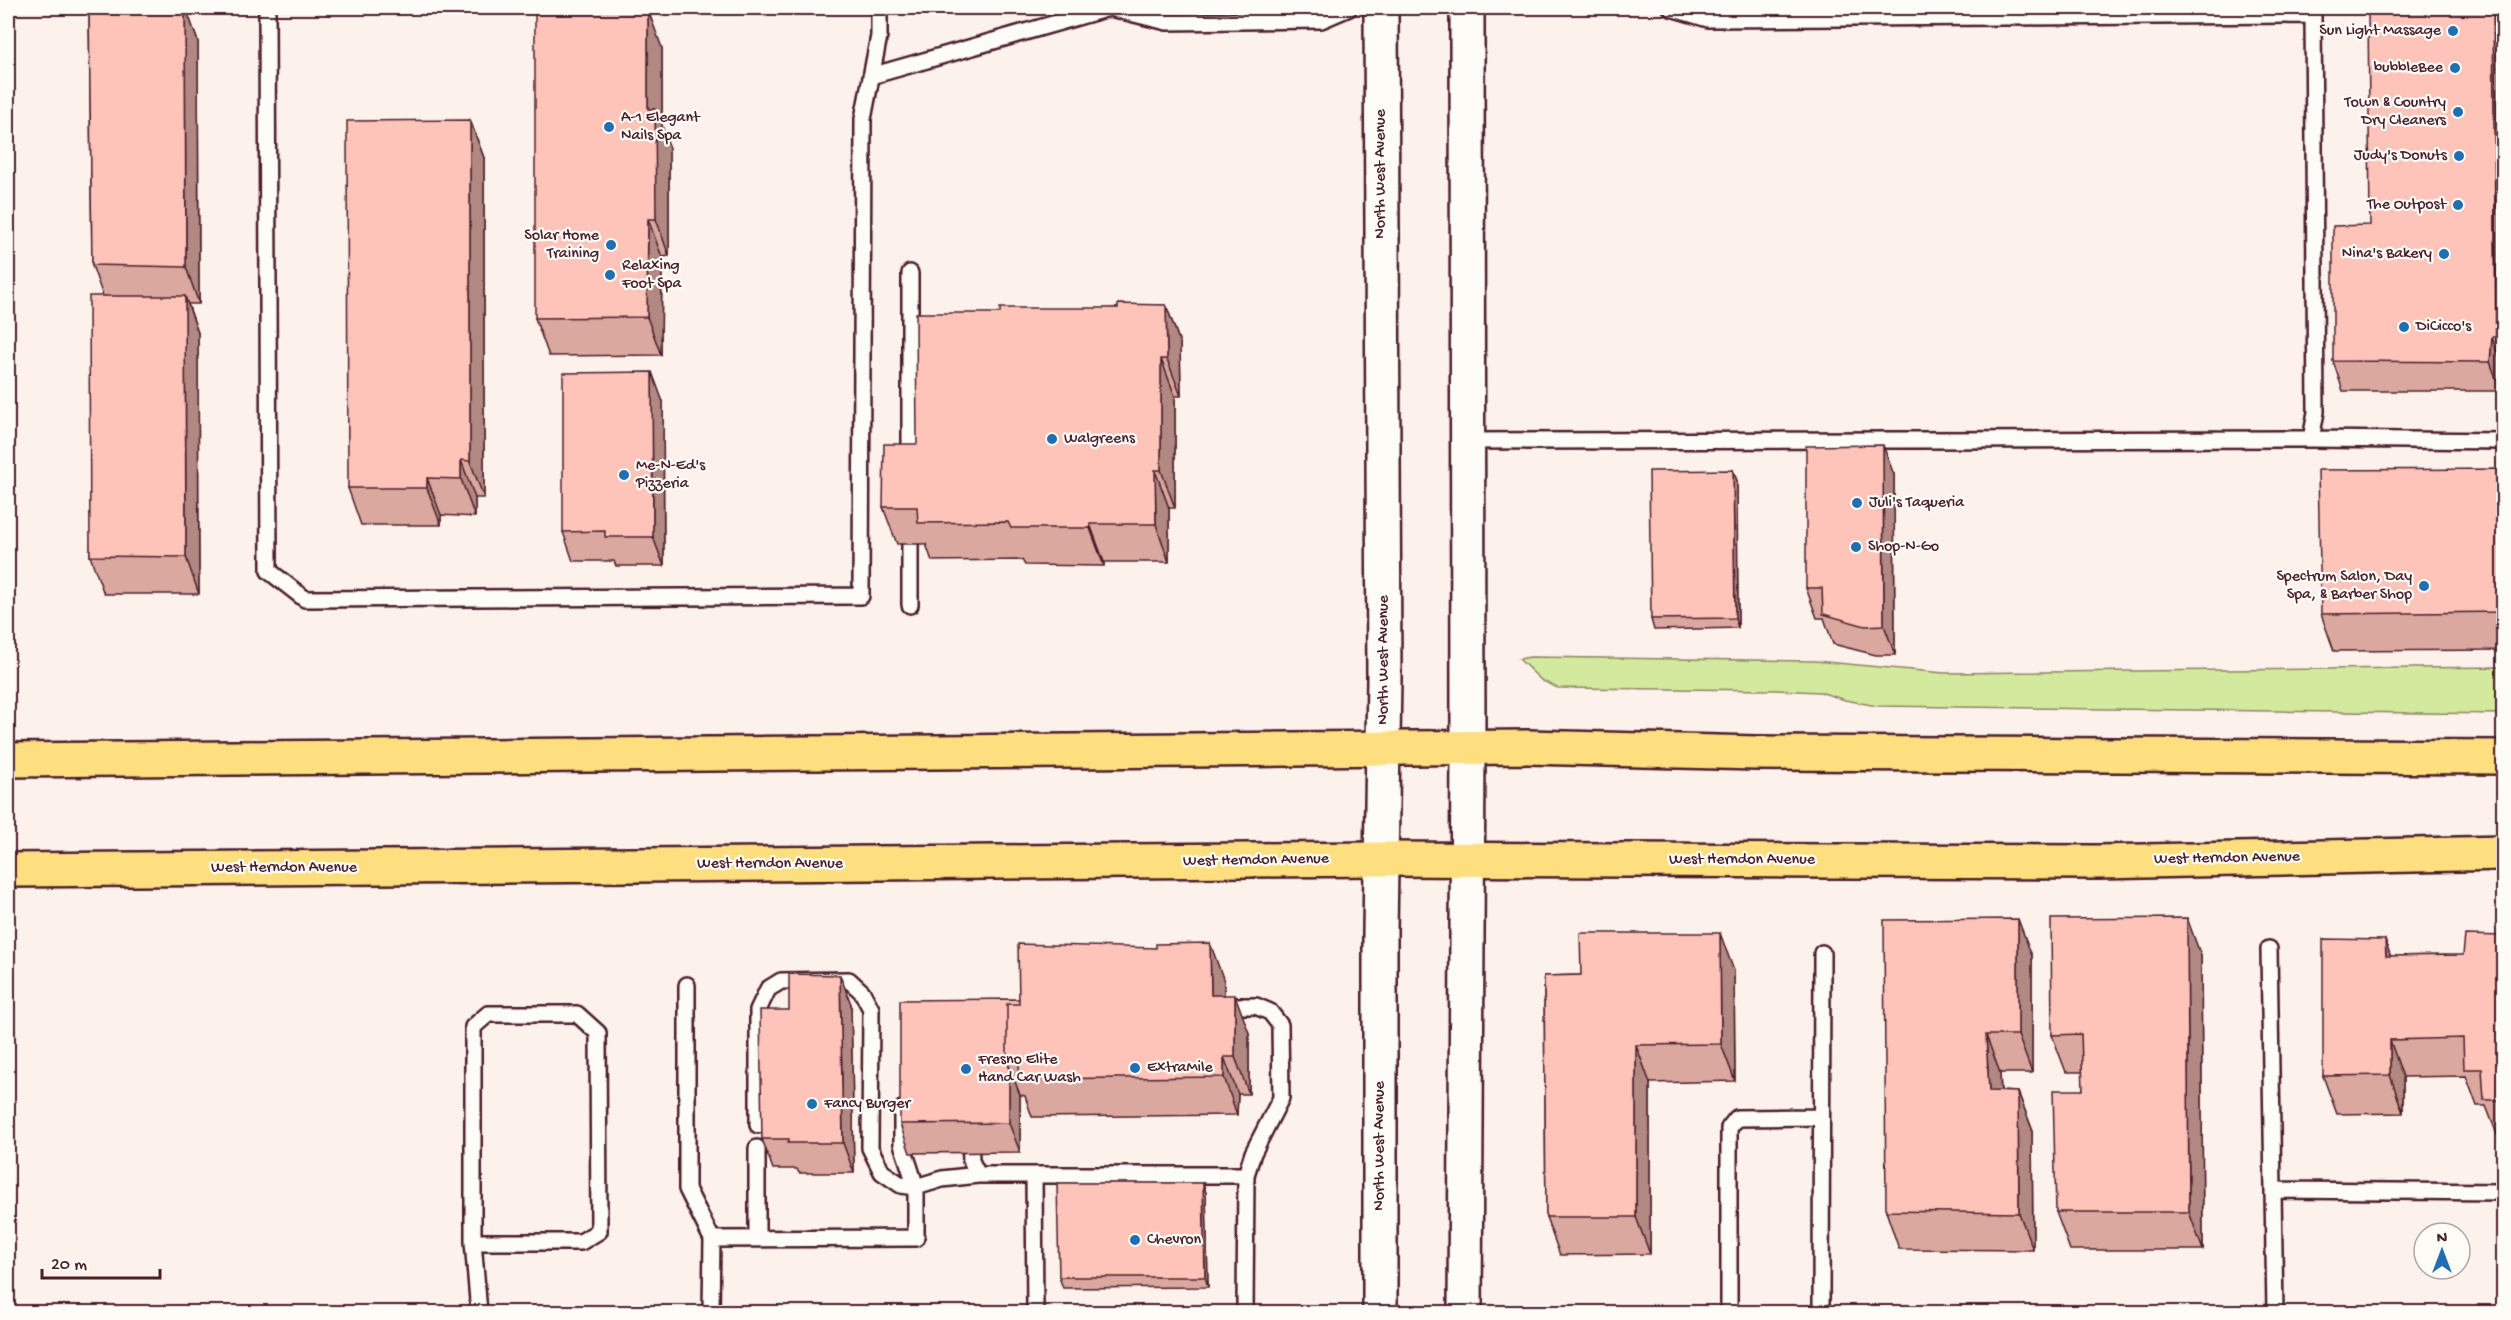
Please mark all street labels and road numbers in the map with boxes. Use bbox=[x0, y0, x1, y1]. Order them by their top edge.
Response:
street label: North West Avenue bbox=[1372, 109, 1391, 239]
street label: North West Avenue bbox=[1375, 595, 1394, 725]
street label: West Herndon Avenue bbox=[2154, 848, 2301, 870]
street label: West Herndon Avenue bbox=[1183, 850, 1330, 872]
street label: West Herndon Avenue bbox=[1669, 851, 1816, 870]
street label: West Herndon Avenue bbox=[697, 855, 844, 874]
street label: West Herndon Avenue bbox=[211, 859, 358, 878]
street label: North West Avenue bbox=[1371, 1081, 1390, 1211]

